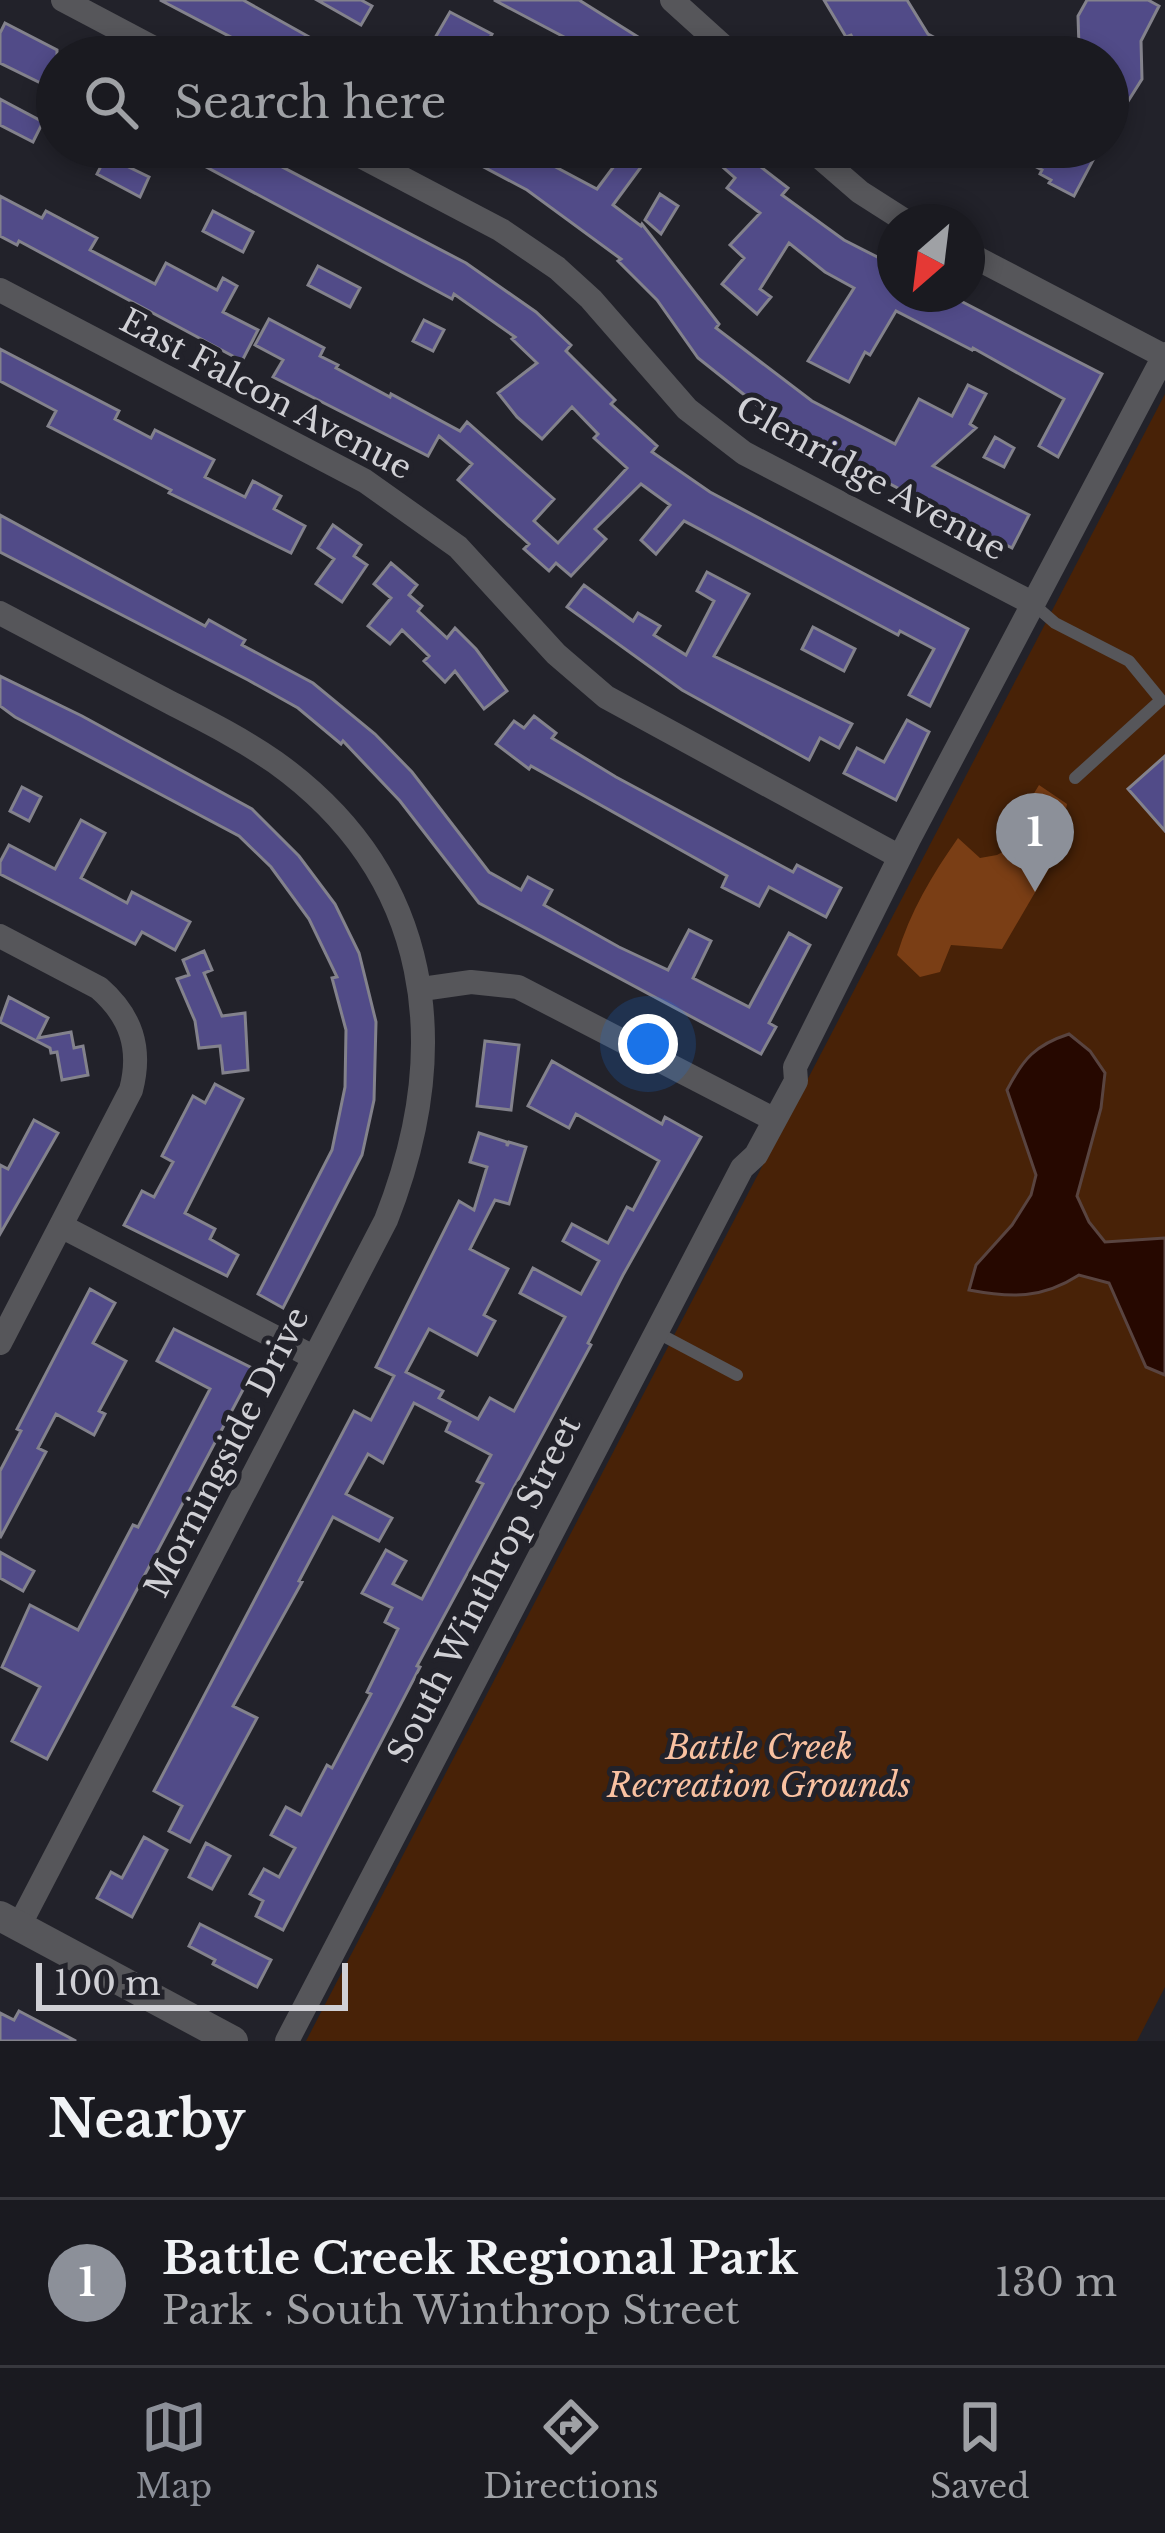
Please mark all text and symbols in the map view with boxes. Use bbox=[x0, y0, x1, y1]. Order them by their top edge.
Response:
search box bbox=[36, 36, 1129, 168]
icon: search bbox=[78, 69, 144, 135]
text: Search here bbox=[174, 74, 446, 130]
north arrow bbox=[877, 204, 985, 312]
street label: East Falcon Avenue bbox=[113, 300, 419, 488]
street label: Glenridge Avenue bbox=[729, 387, 1013, 569]
pin: 1 bbox=[996, 793, 1074, 892]
your location bbox=[618, 1014, 678, 1074]
street label: Morningside Drive bbox=[136, 1300, 318, 1604]
street label: South Winthrop Street bbox=[379, 1408, 590, 1769]
park label: Battle Creek Recreation Grounds bbox=[606, 1727, 911, 1806]
scale bar bbox=[36, 1957, 348, 2010]
text: 100 m bbox=[54, 1963, 161, 2004]
text: Nearby bbox=[48, 2088, 245, 2151]
text: Battle Creek Regional Park bbox=[162, 2230, 798, 2286]
text: 1 bbox=[78, 2258, 96, 2307]
text: 130 m bbox=[995, 2258, 1117, 2307]
text: Park · South Winthrop Street bbox=[162, 2286, 739, 2335]
tab: Map bbox=[136, 2394, 212, 2507]
tab: Directions bbox=[483, 2394, 659, 2507]
tab: Saved bbox=[930, 2394, 1029, 2507]

